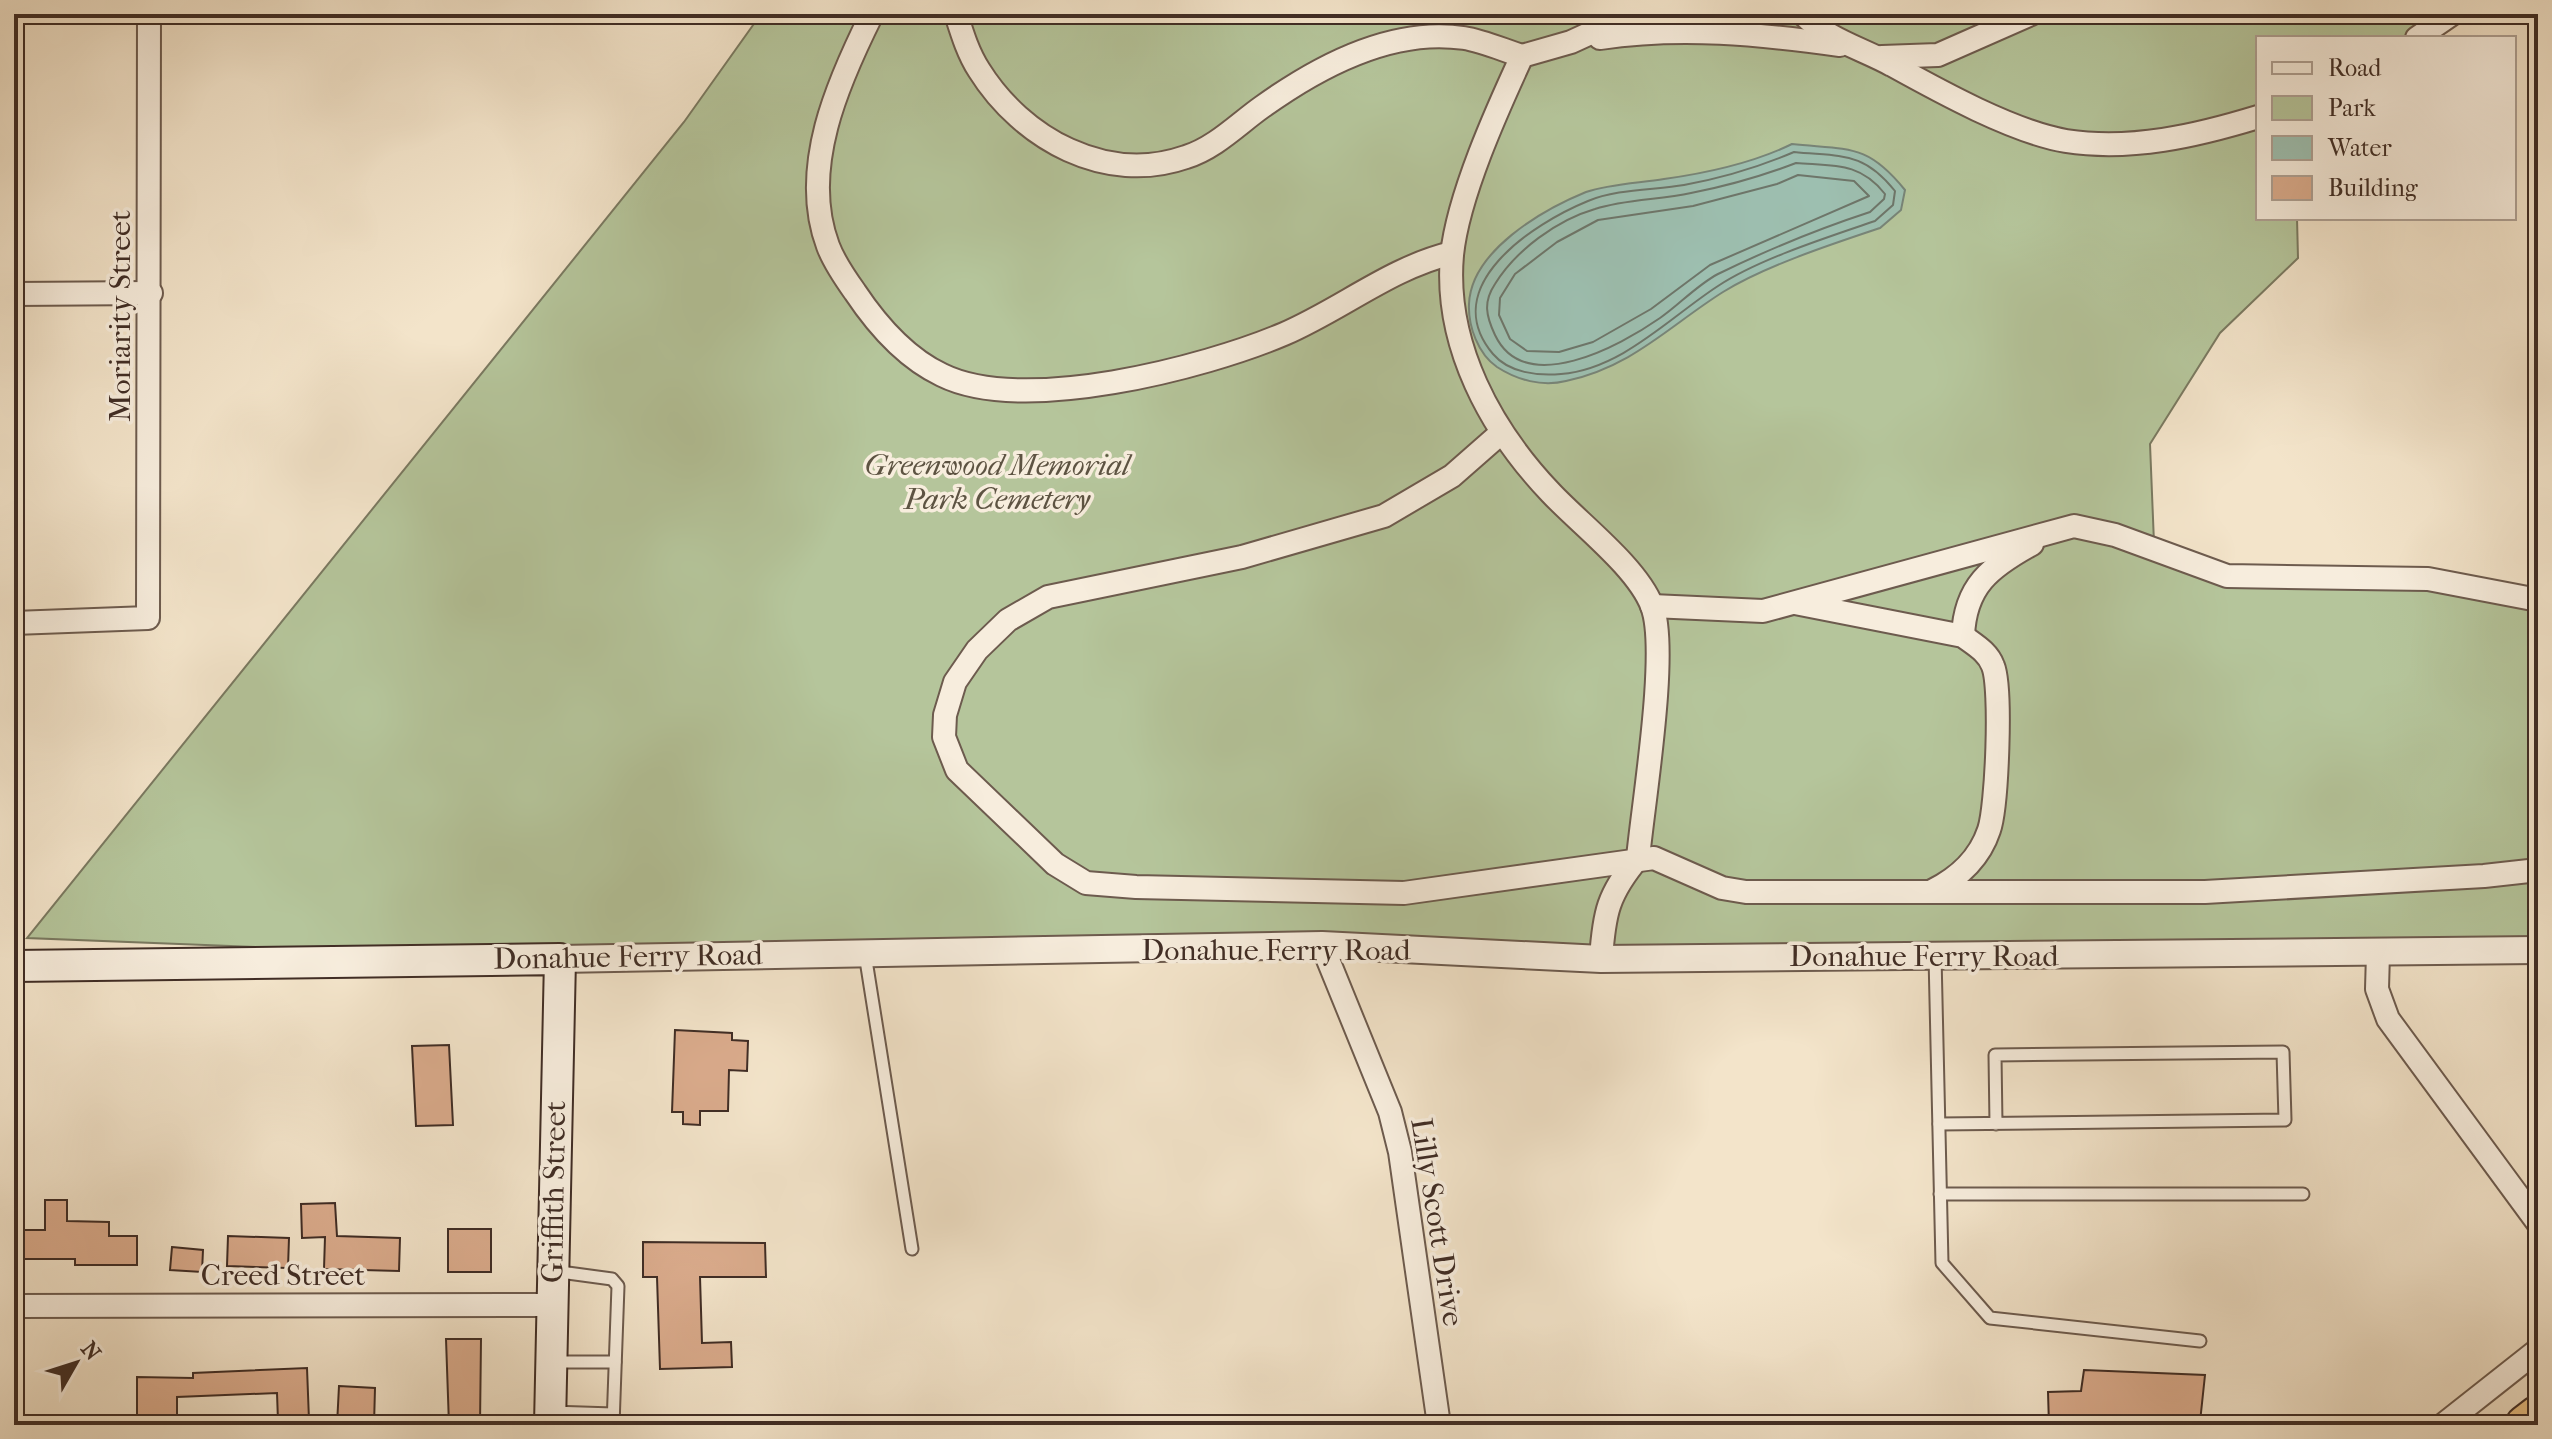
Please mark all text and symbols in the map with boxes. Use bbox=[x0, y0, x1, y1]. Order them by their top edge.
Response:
legend bbox=[2256, 36, 2516, 220]
text: Road bbox=[2328, 54, 2382, 82]
text: Park bbox=[2328, 94, 2376, 122]
text: Water bbox=[2327, 134, 2392, 162]
text: Building bbox=[2328, 174, 2419, 202]
street label: Moriarity Street bbox=[103, 210, 138, 422]
park label: Greenwood Memorial Park Cemetery bbox=[864, 448, 1133, 517]
street label: Donahue Ferry Road bbox=[1141, 933, 1411, 968]
street label: Donahue Ferry Road bbox=[493, 937, 764, 977]
street label: Donahue Ferry Road bbox=[1789, 939, 2059, 974]
street label: Griffith Street bbox=[535, 1100, 573, 1283]
street label: Lilly Scott Drive bbox=[1403, 1115, 1471, 1329]
street label: Creed Street bbox=[201, 1258, 365, 1293]
north arrow bbox=[36, 1323, 116, 1403]
text: N bbox=[75, 1336, 106, 1366]

